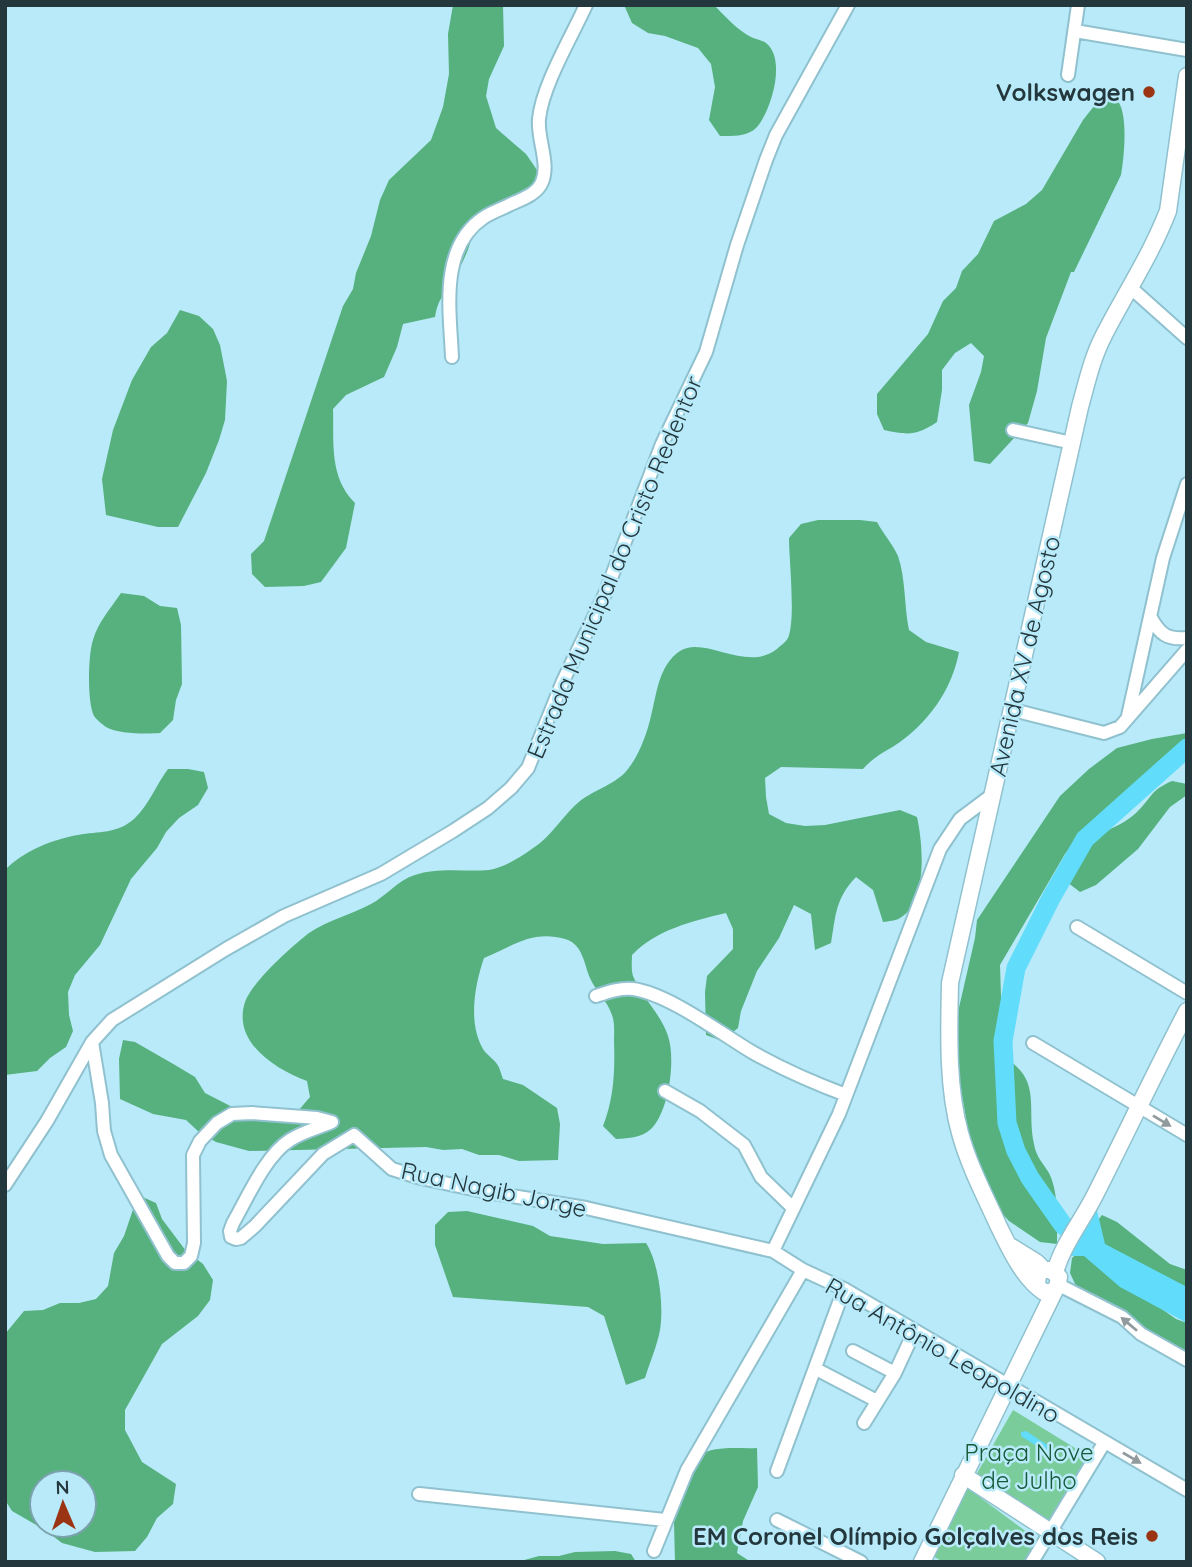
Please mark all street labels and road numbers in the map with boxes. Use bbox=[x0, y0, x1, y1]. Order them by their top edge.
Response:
street label: Estrada Municipal do Cristo Redentor bbox=[520, 371, 708, 763]
street label: Avenida XV de Agosto bbox=[982, 533, 1066, 779]
street label: Rua Nagib Jorge bbox=[398, 1155, 590, 1223]
street label: Rua Antônio Leopoldino bbox=[820, 1271, 1066, 1429]

